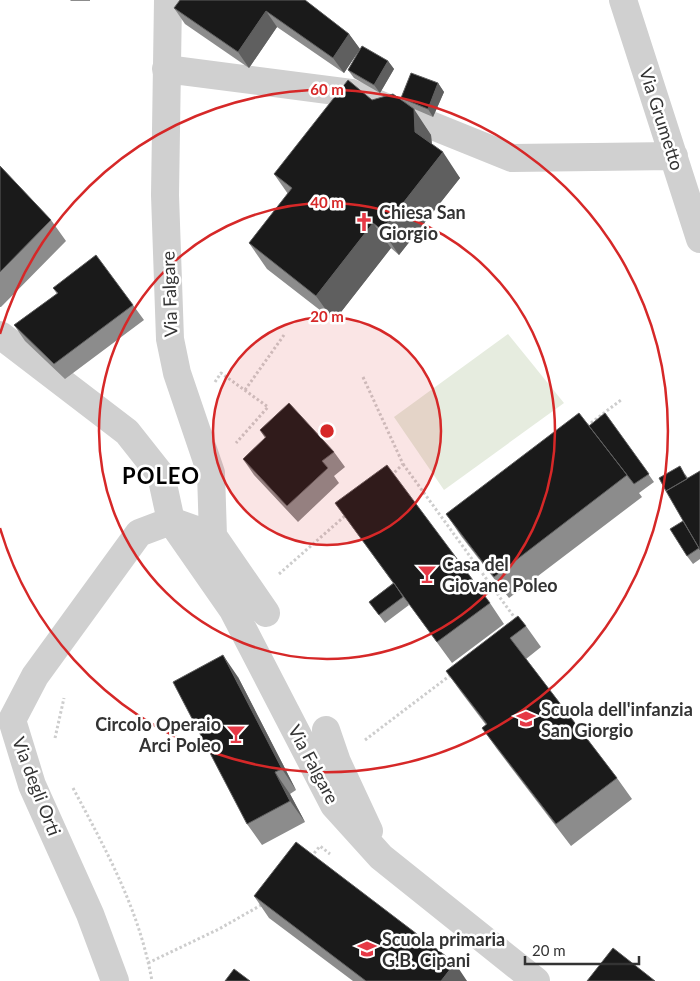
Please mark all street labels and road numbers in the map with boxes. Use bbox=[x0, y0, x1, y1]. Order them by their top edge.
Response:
street label: Via Grumetto bbox=[635, 65, 689, 173]
street label: Via Falgare bbox=[157, 251, 181, 337]
street label: Via Falgare bbox=[284, 721, 344, 807]
street label: Via degli Orti bbox=[8, 733, 66, 839]

